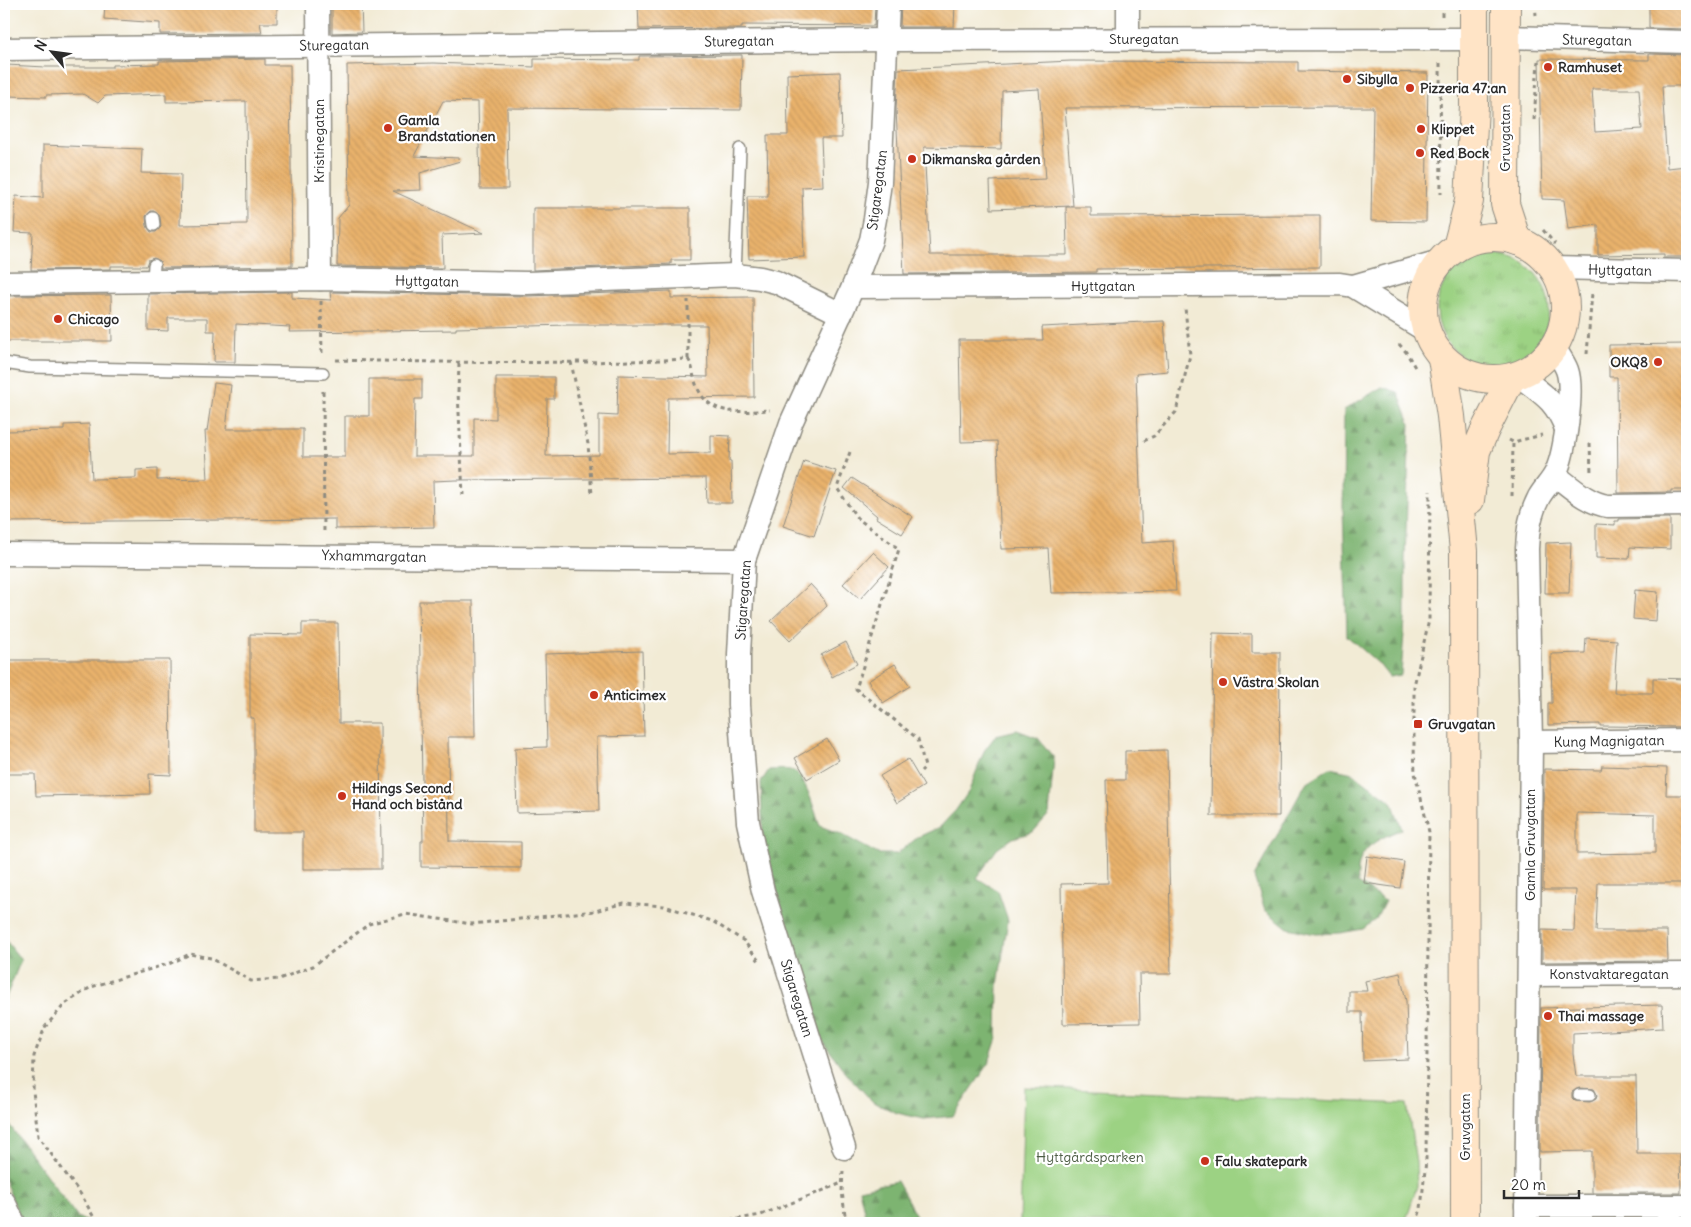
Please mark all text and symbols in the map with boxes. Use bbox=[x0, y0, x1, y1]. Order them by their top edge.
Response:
north arrow bbox=[28, 28, 78, 78]
street label: Sturegatan bbox=[1109, 30, 1179, 48]
street label: Sturegatan bbox=[1562, 30, 1632, 50]
street label: Sturegatan bbox=[704, 31, 774, 51]
street label: Sturegatan bbox=[299, 35, 369, 55]
text: N bbox=[30, 37, 51, 54]
place label: Ramhuset bbox=[1558, 58, 1622, 76]
marker: Ramhuset bbox=[1542, 61, 1554, 73]
place label: Sibylla bbox=[1357, 70, 1398, 88]
marker: Sibylla bbox=[1341, 73, 1353, 85]
place label: Pizzeria 47:an bbox=[1420, 79, 1506, 97]
marker: Pizzeria 47:an bbox=[1404, 82, 1416, 94]
street label: Kristinegatan bbox=[310, 99, 328, 183]
street label: Gruvgatan bbox=[1496, 104, 1514, 172]
place label: Gamla Brandstationen bbox=[398, 111, 496, 145]
place label: Klippet bbox=[1431, 120, 1474, 138]
marker: Gamla Brandstationen bbox=[382, 122, 394, 134]
marker: Klippet bbox=[1415, 123, 1427, 135]
place label: Red Bock bbox=[1430, 144, 1489, 162]
marker: Red Bock bbox=[1414, 147, 1426, 159]
street label: Stigaregatan bbox=[863, 149, 891, 231]
place label: Dikmanska gården bbox=[922, 150, 1041, 168]
marker: Dikmanska gården bbox=[906, 153, 918, 165]
street label: Hyttgatan bbox=[1588, 260, 1652, 280]
street label: Hyttgatan bbox=[395, 271, 459, 291]
street label: Hyttgatan bbox=[1071, 277, 1135, 295]
place label: Chicago bbox=[68, 310, 119, 328]
marker: Chicago bbox=[52, 313, 64, 325]
place label: OKQ8 bbox=[1610, 353, 1648, 371]
marker: OKQ8 bbox=[1652, 356, 1664, 368]
street label: Yxhammargatan bbox=[321, 546, 427, 566]
street label: Stigaregatan bbox=[731, 559, 755, 641]
place label: Västra Skolan bbox=[1233, 673, 1319, 691]
marker: Västra Skolan bbox=[1217, 676, 1229, 688]
place label: Anticimex bbox=[604, 686, 666, 704]
marker: Anticimex bbox=[588, 689, 600, 701]
place label: Gruvgatan bbox=[1428, 715, 1495, 733]
marker: Gruvgatan bbox=[1412, 718, 1424, 730]
street label: Kung Magnigatan bbox=[1553, 731, 1665, 751]
place label: Hildings Second Hand och bistånd bbox=[352, 779, 463, 813]
street label: Gamla Gruvgatan bbox=[1521, 789, 1539, 901]
marker: Hildings Second Hand och bistånd bbox=[336, 790, 348, 802]
street label: Stigaregatan bbox=[777, 957, 817, 1039]
street label: Konstvaktaregatan bbox=[1549, 965, 1669, 983]
place label: Thai massage bbox=[1558, 1007, 1645, 1025]
marker: Thai massage bbox=[1542, 1010, 1554, 1022]
street label: Gruvgatan bbox=[1456, 1093, 1474, 1161]
park label: Hyttgårdsparken bbox=[1036, 1148, 1144, 1166]
place label: Falu skatepark bbox=[1215, 1152, 1307, 1170]
marker: Falu skatepark bbox=[1199, 1155, 1211, 1167]
scale bar bbox=[1504, 1167, 1578, 1199]
text: 20 m bbox=[1511, 1175, 1546, 1194]

